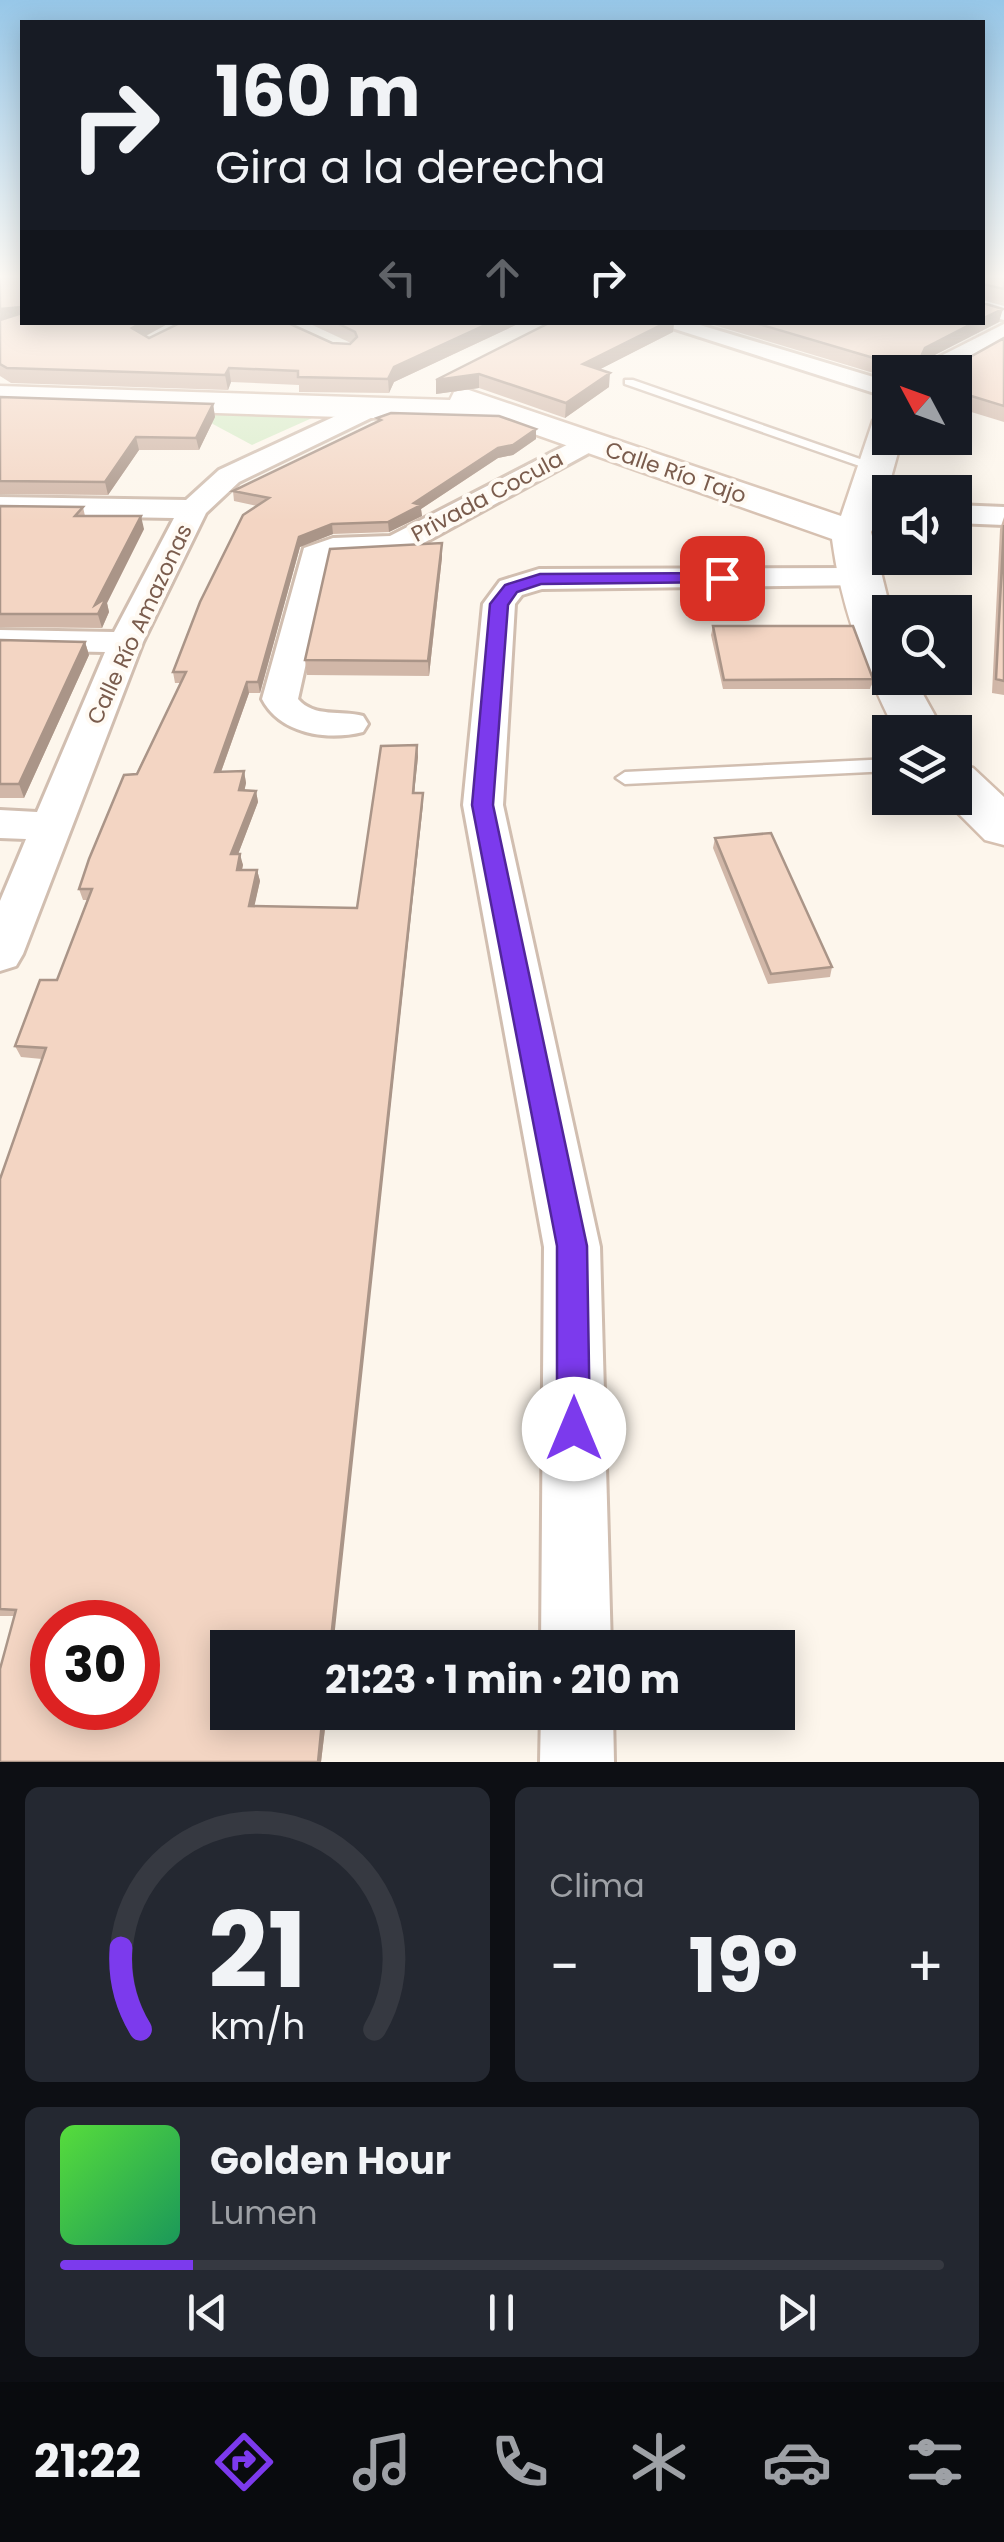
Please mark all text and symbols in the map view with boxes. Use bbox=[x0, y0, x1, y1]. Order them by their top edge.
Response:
text: 160 m bbox=[215, 42, 421, 141]
icon: right bbox=[50, 60, 180, 190]
text: Gira a la derecha bbox=[215, 136, 606, 199]
icon: left bbox=[370, 250, 425, 305]
icon: ahead bbox=[475, 250, 530, 305]
icon: right bbox=[580, 250, 635, 305]
north arrow bbox=[872, 355, 972, 455]
map controls bbox=[872, 355, 972, 815]
street label: Calle Río Tajo bbox=[601, 434, 750, 511]
street label: Privada Cocula bbox=[406, 443, 569, 550]
button: sound bbox=[872, 475, 972, 575]
street label: Calle Río Amazonas bbox=[79, 519, 200, 729]
pin bbox=[680, 536, 765, 621]
icon: arrive bbox=[695, 551, 750, 606]
button: search bbox=[872, 595, 972, 695]
button: layers bbox=[872, 715, 972, 815]
position arrow bbox=[522, 1377, 626, 1481]
speed limit sign: 30 bbox=[30, 1600, 160, 1730]
text: 21:23 · 1 min · 210 m bbox=[325, 1653, 680, 1706]
text: Clima bbox=[550, 1863, 645, 1908]
text: 21 bbox=[208, 1878, 307, 2023]
text: 19° bbox=[689, 1913, 798, 2018]
text: − bbox=[550, 1928, 580, 2005]
text: + bbox=[906, 1928, 944, 2005]
text: km/h bbox=[210, 2001, 305, 2052]
text: Golden Hour bbox=[210, 2134, 451, 2187]
text: Lumen bbox=[210, 2190, 318, 2235]
icon: previous bbox=[180, 2285, 235, 2340]
icon: pause bbox=[474, 2285, 529, 2340]
icon: next bbox=[769, 2285, 824, 2340]
icon: directions bbox=[209, 2427, 279, 2497]
icon: music bbox=[347, 2427, 417, 2497]
icon: phone bbox=[485, 2427, 555, 2497]
icon: climate bbox=[624, 2427, 694, 2497]
icon: car bbox=[762, 2427, 832, 2497]
icon: filters bbox=[900, 2427, 970, 2497]
text: 21:22 bbox=[34, 2430, 141, 2493]

